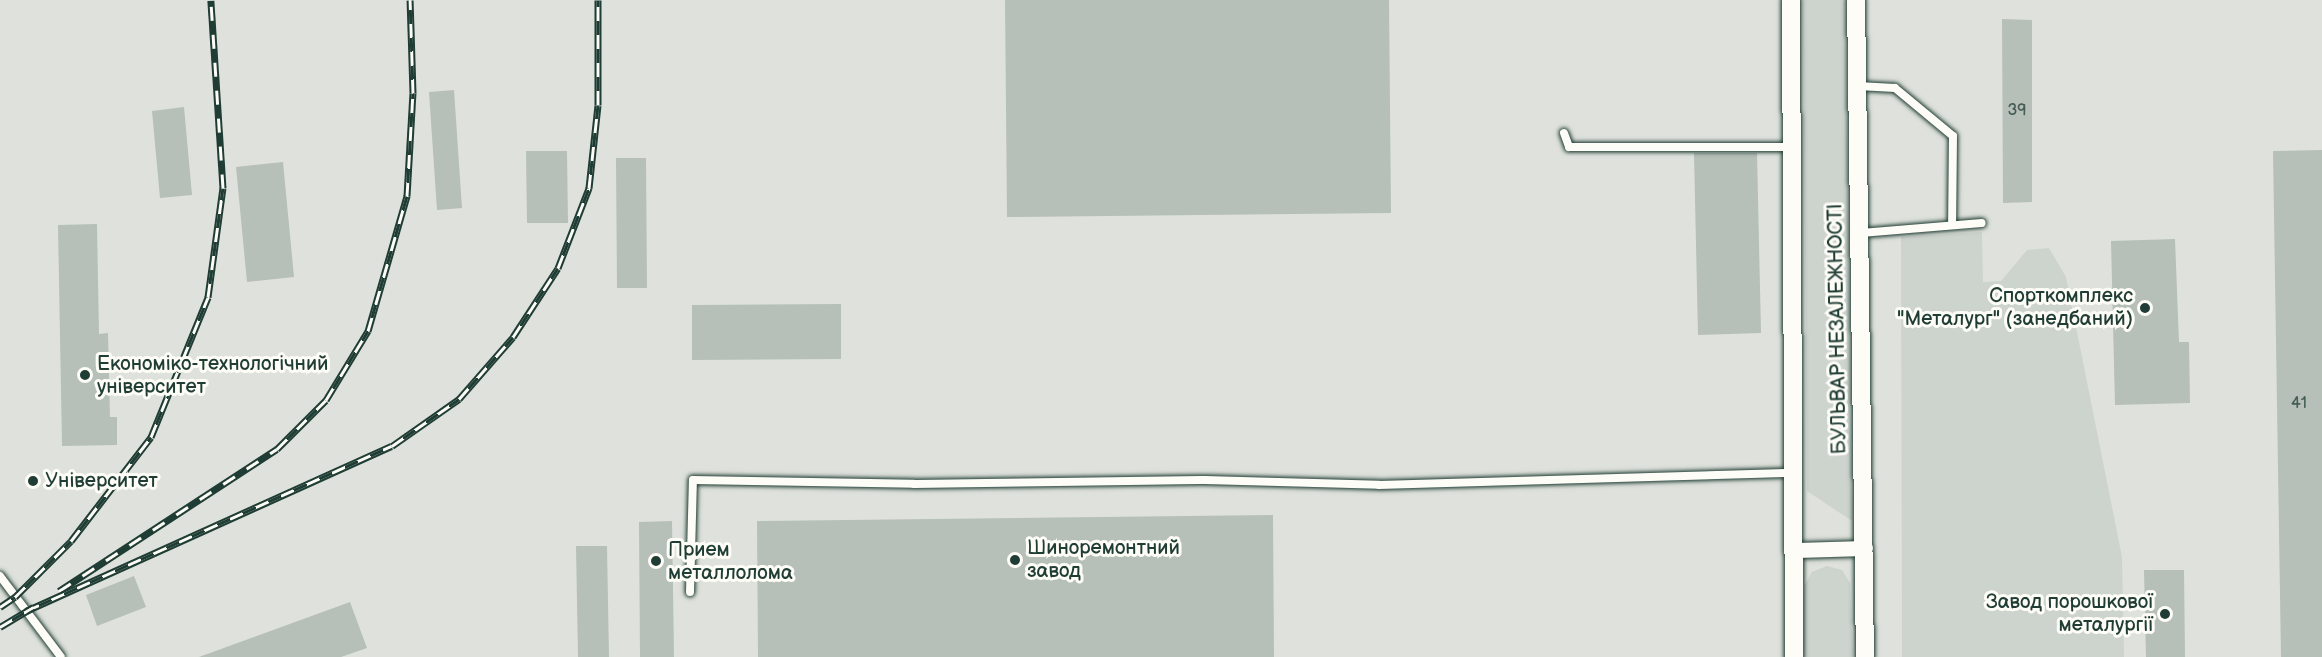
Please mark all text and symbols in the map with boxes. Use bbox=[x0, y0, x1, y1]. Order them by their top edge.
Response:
house number: 39 bbox=[2007, 101, 2027, 121]
street label: БУЛЬВАР НЕЗАЛЕЖНОСТІ bbox=[1824, 203, 1852, 455]
place label: Спорткомплекс "Металург" (занедбаний) bbox=[1897, 284, 2133, 331]
marker: Спорткомплекс "Металург" (занедбаний) bbox=[2138, 301, 2152, 315]
place label: Економіко-технологічний університет bbox=[97, 352, 328, 399]
marker: Економіко-технологічний університет bbox=[78, 368, 92, 382]
house number: 41 bbox=[2291, 394, 2307, 414]
place label: Університет bbox=[45, 469, 158, 493]
marker: Університет bbox=[26, 474, 40, 488]
place label: Шиноремонтний завод bbox=[1027, 536, 1180, 583]
place label: Прием металлолома bbox=[668, 538, 793, 585]
marker: Шиноремонтний завод bbox=[1008, 553, 1022, 567]
marker: Прием металлолома bbox=[649, 554, 663, 568]
place label: Завод порошкової металургії bbox=[1986, 590, 2153, 637]
marker: Завод порошкової металургії bbox=[2158, 607, 2172, 621]

